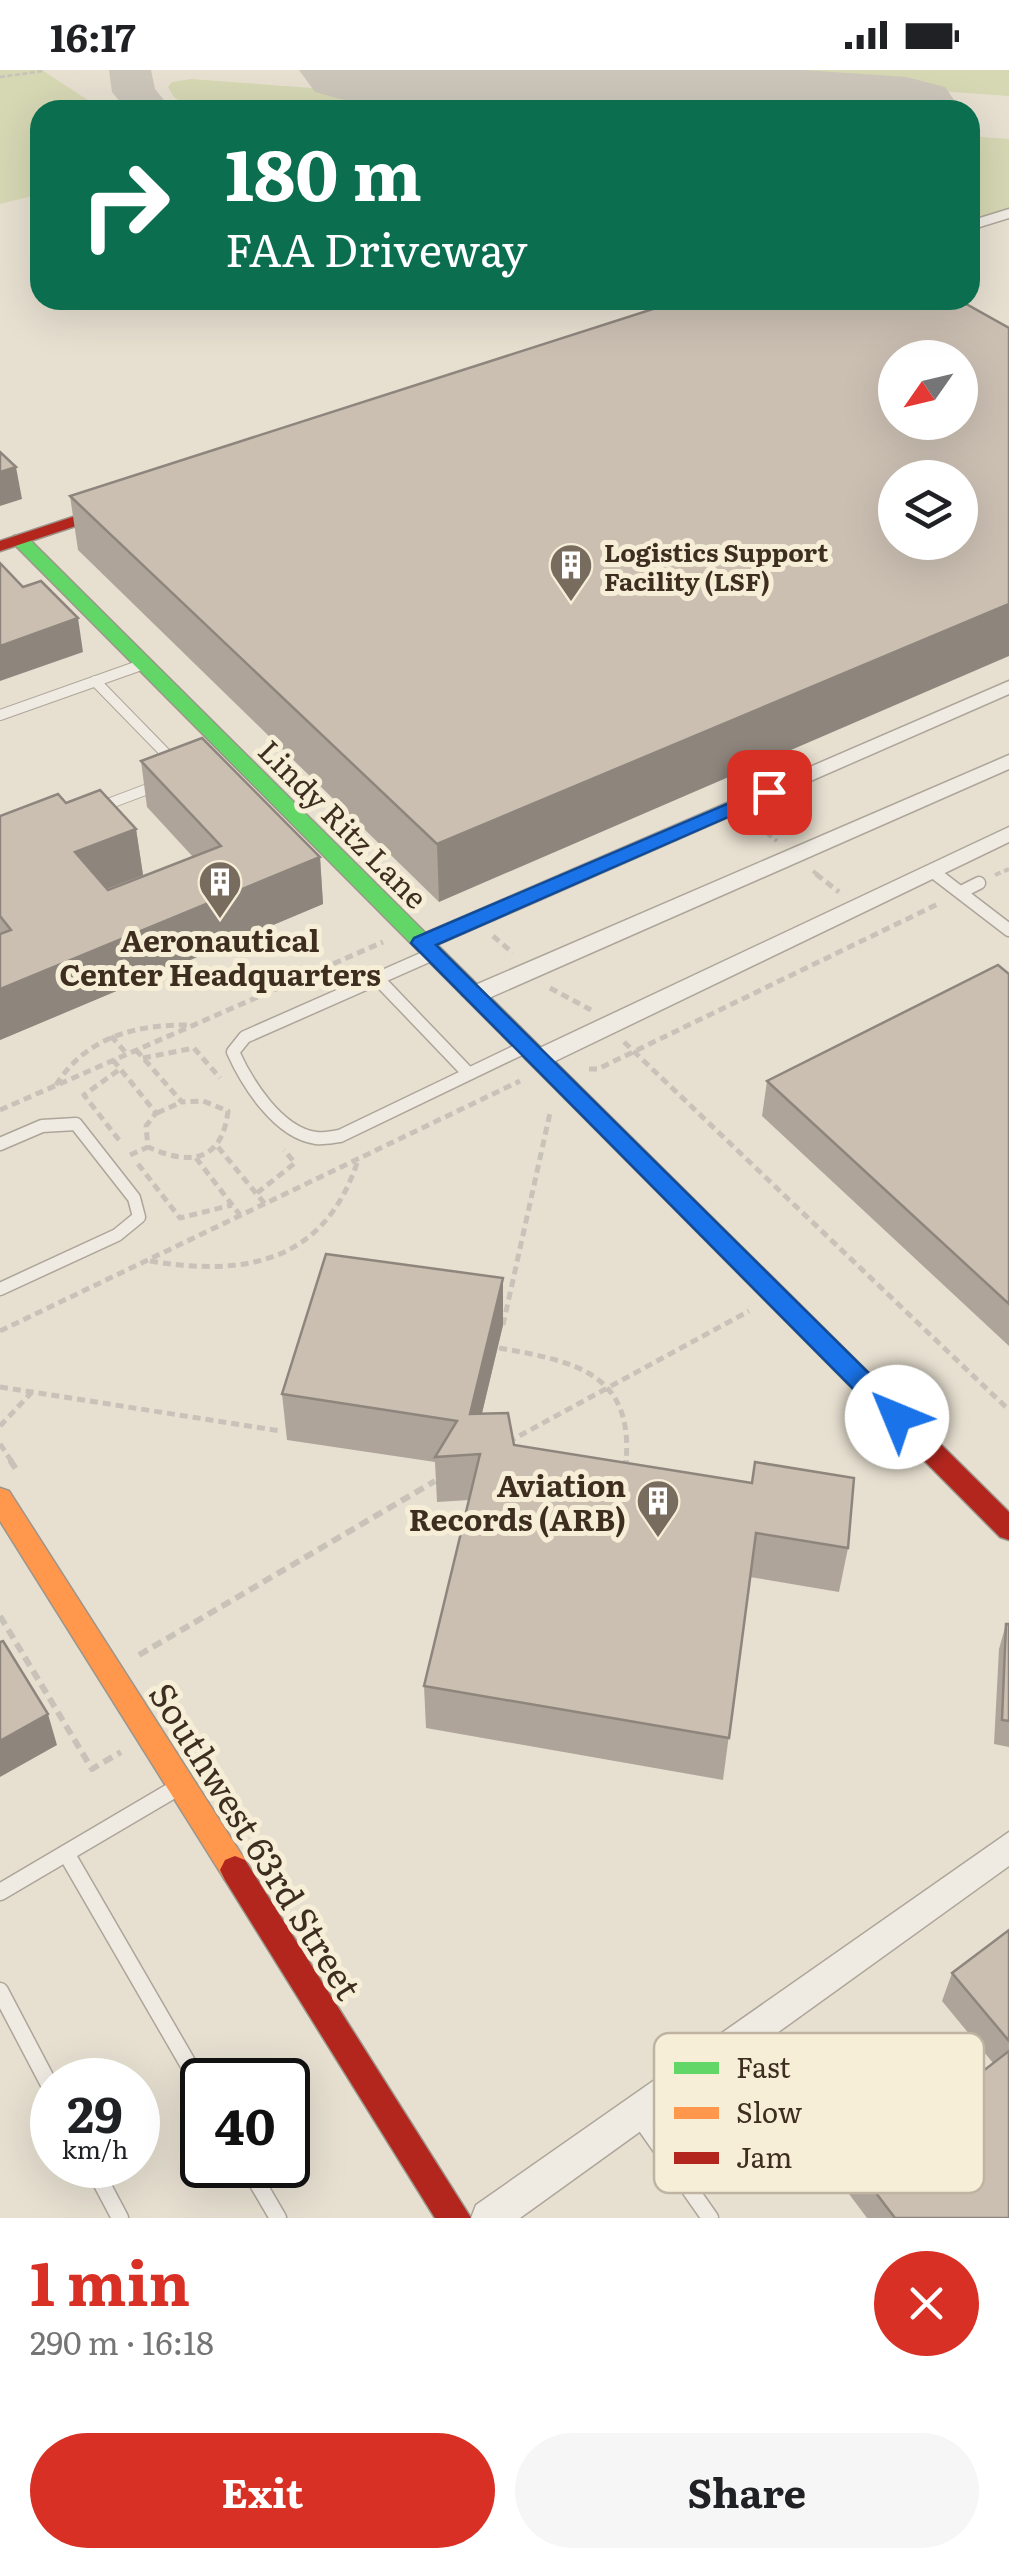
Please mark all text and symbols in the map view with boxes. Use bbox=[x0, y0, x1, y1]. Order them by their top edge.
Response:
text: 16:17 bbox=[50, 7, 136, 64]
text: 180 m bbox=[225, 119, 422, 223]
icon: right bbox=[60, 140, 190, 270]
text: FAA Driveway bbox=[225, 214, 528, 281]
north arrow bbox=[878, 340, 978, 440]
map controls bbox=[878, 340, 978, 560]
button: layers bbox=[878, 460, 978, 560]
place label: Logistics Support Facility (LSF) bbox=[604, 533, 828, 599]
building icon: Logistics Support Facility (LSF) bbox=[548, 542, 594, 603]
street label: Lindy Ritz Lane bbox=[250, 729, 438, 917]
pin bbox=[727, 750, 812, 835]
icon: arrive bbox=[742, 765, 797, 820]
building icon: Aeronautical Center Headquarters bbox=[197, 859, 243, 920]
place label: Aeronautical Center Headquarters bbox=[59, 917, 381, 995]
position arrow bbox=[845, 1365, 949, 1469]
place label: Aviation Records (ARB) bbox=[409, 1462, 626, 1540]
building icon: Aviation Records (ARB) bbox=[635, 1478, 681, 1539]
street label: Southwest 63rd Street bbox=[138, 1672, 376, 2008]
legend bbox=[654, 2033, 984, 2193]
text: Fast bbox=[736, 2045, 791, 2087]
speed limit sign: 40 bbox=[180, 2058, 310, 2188]
text: 29 bbox=[67, 2074, 123, 2148]
text: Slow bbox=[736, 2090, 802, 2132]
text: km/h bbox=[62, 2130, 128, 2167]
text: Jam bbox=[736, 2135, 792, 2177]
text: 1 min bbox=[30, 2235, 190, 2324]
button: close bbox=[874, 2251, 979, 2356]
text: 290 m · 16:18 bbox=[30, 2317, 214, 2365]
button: Exit bbox=[30, 2433, 495, 2548]
button: Share bbox=[515, 2433, 979, 2548]

